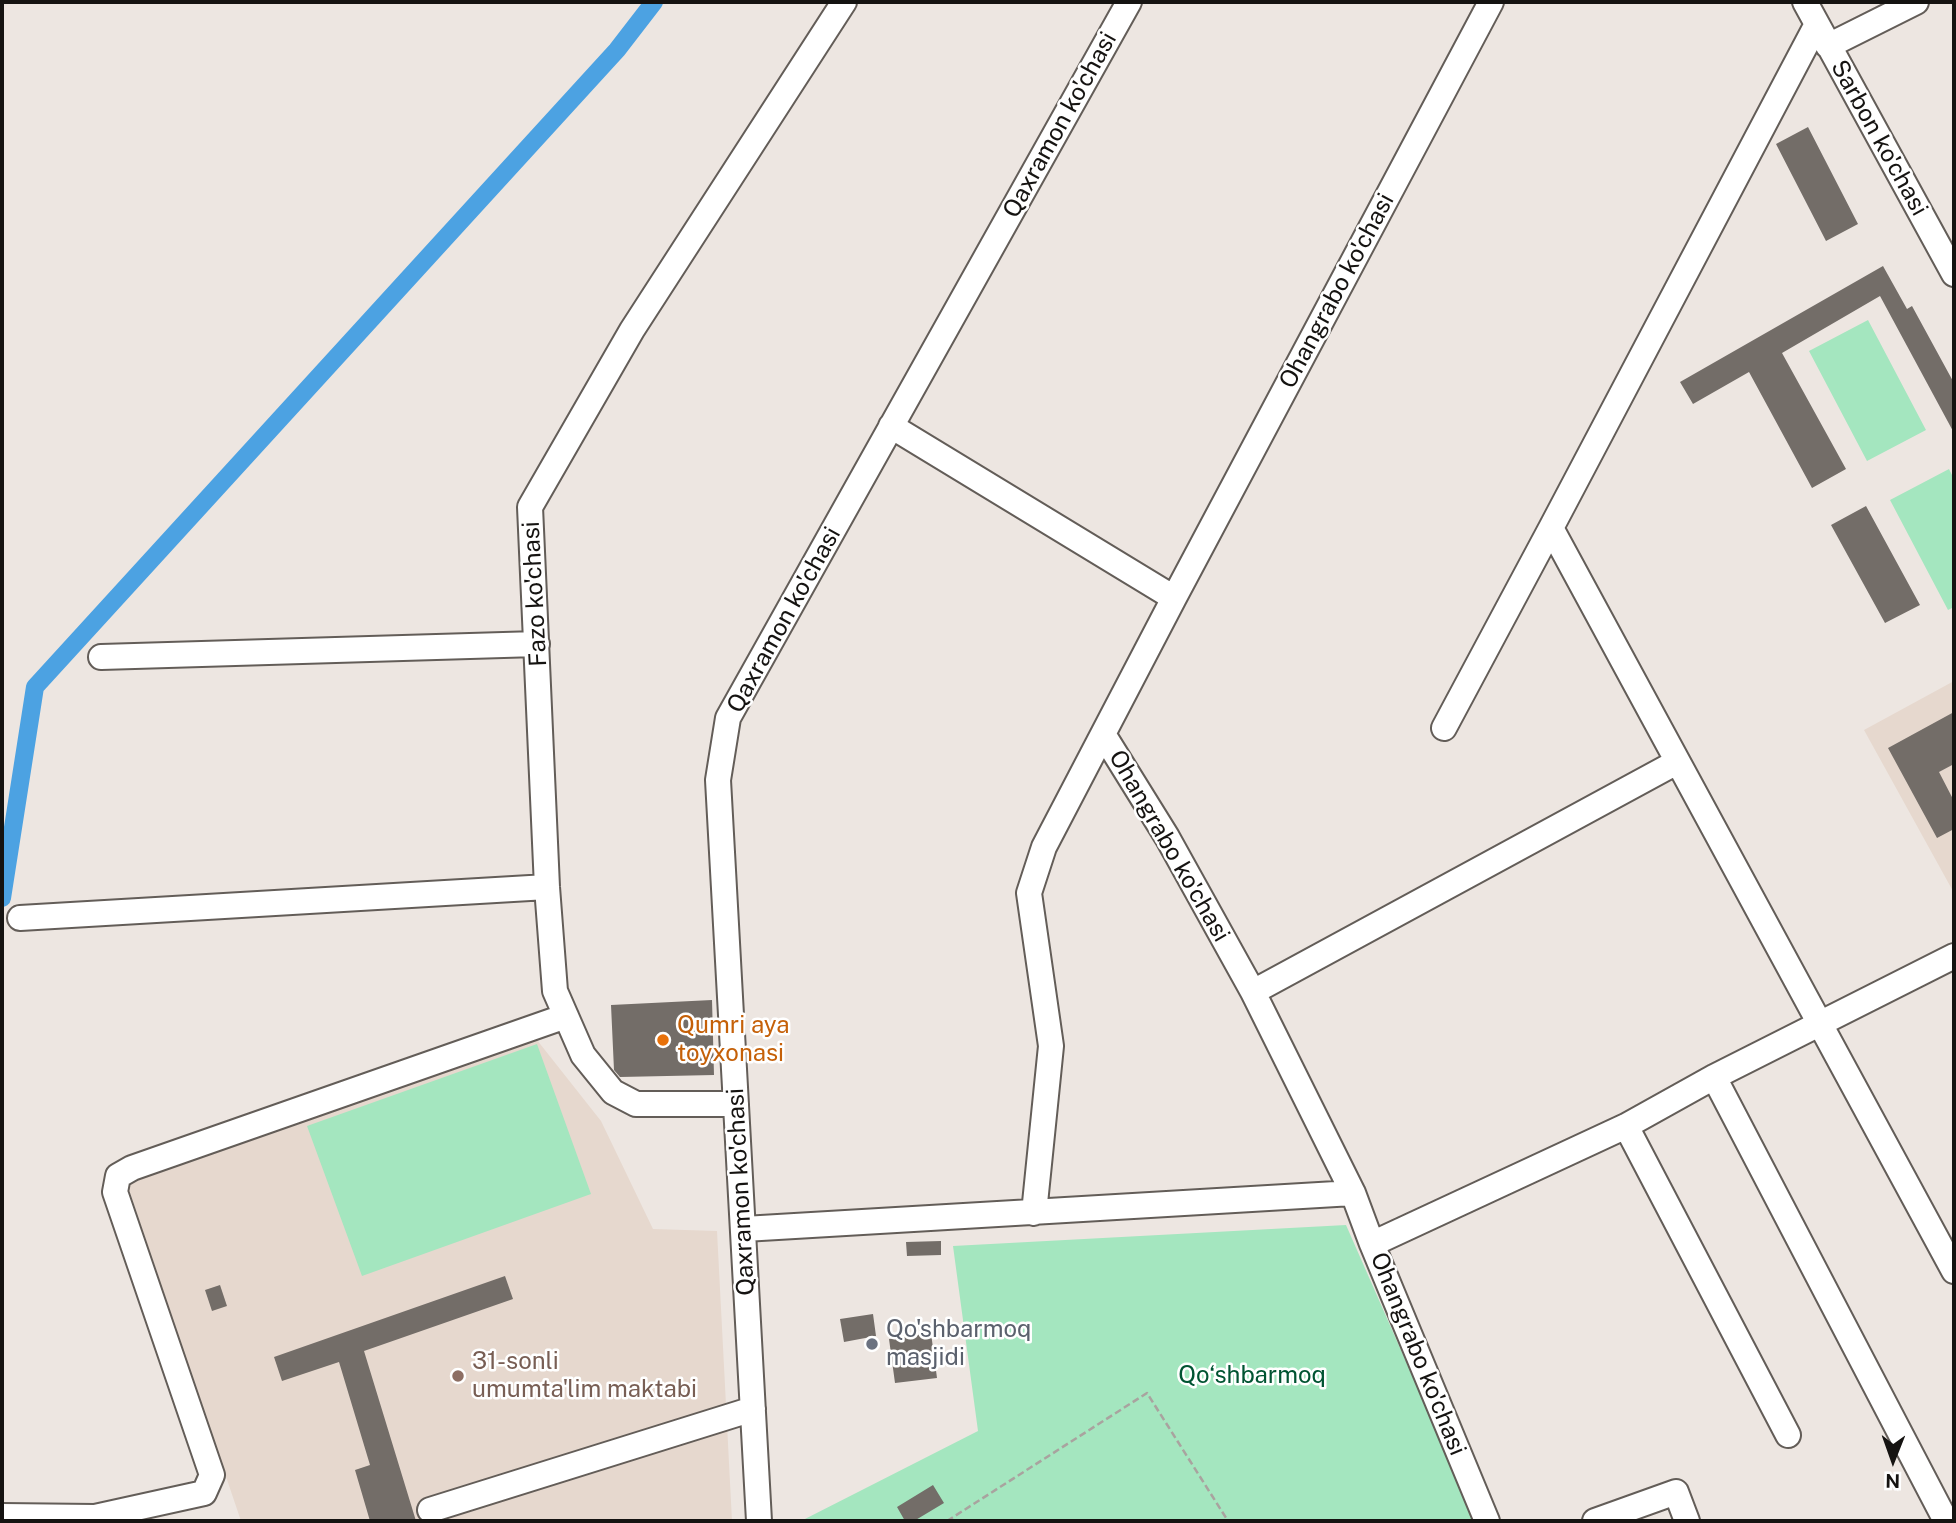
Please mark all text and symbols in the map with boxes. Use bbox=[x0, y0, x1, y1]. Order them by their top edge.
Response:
street label: Qaxramon ko'chasi bbox=[997, 27, 1123, 223]
street label: Sarbon ko'chasi bbox=[1824, 55, 1934, 221]
street label: Ohangrabo ko'chasi bbox=[1273, 189, 1401, 393]
street label: Fazo ko'chasi bbox=[517, 521, 553, 667]
street label: Qaxramon ko'chasi bbox=[721, 522, 847, 718]
street label: Ohangrabo ko'chasi bbox=[1102, 745, 1236, 947]
place label: Qumri aya toyxonasi bbox=[677, 1012, 790, 1068]
marker: Qumri aya toyxonasi bbox=[655, 1032, 671, 1048]
street label: Qaxramon ko'chasi bbox=[721, 1088, 761, 1296]
street label: Ohangrabo ko'chasi bbox=[1364, 1248, 1472, 1460]
place label: Qo'shbarmoq masjidi bbox=[886, 1316, 1031, 1372]
marker: Qo'shbarmoq masjidi bbox=[864, 1336, 880, 1352]
place label: 31-sonli umumta'lim maktabi bbox=[472, 1348, 697, 1404]
park label: Qo‘shbarmoq bbox=[1178, 1362, 1326, 1390]
marker: 31-sonli umumta'lim maktabi bbox=[450, 1368, 466, 1384]
north arrow bbox=[1858, 1425, 1928, 1495]
text: N bbox=[1885, 1470, 1900, 1492]

